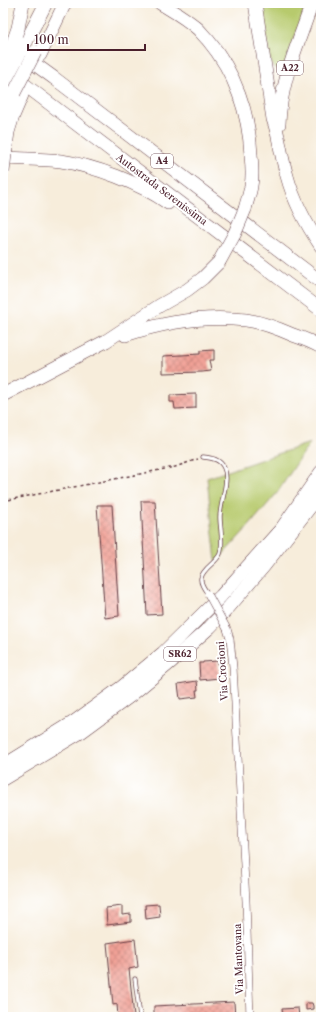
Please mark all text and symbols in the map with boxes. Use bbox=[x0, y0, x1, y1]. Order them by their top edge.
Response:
scale bar bbox=[28, 26, 145, 52]
text: 100 m bbox=[34, 32, 69, 47]
road number: A22 bbox=[277, 61, 303, 75]
street label: Autostrada Serenissima bbox=[113, 150, 211, 228]
road number: A4 bbox=[151, 154, 173, 168]
street label: Via Crocioni bbox=[214, 641, 231, 702]
road number: SR62 bbox=[164, 647, 196, 661]
street label: Via Mantovana bbox=[231, 923, 246, 996]

